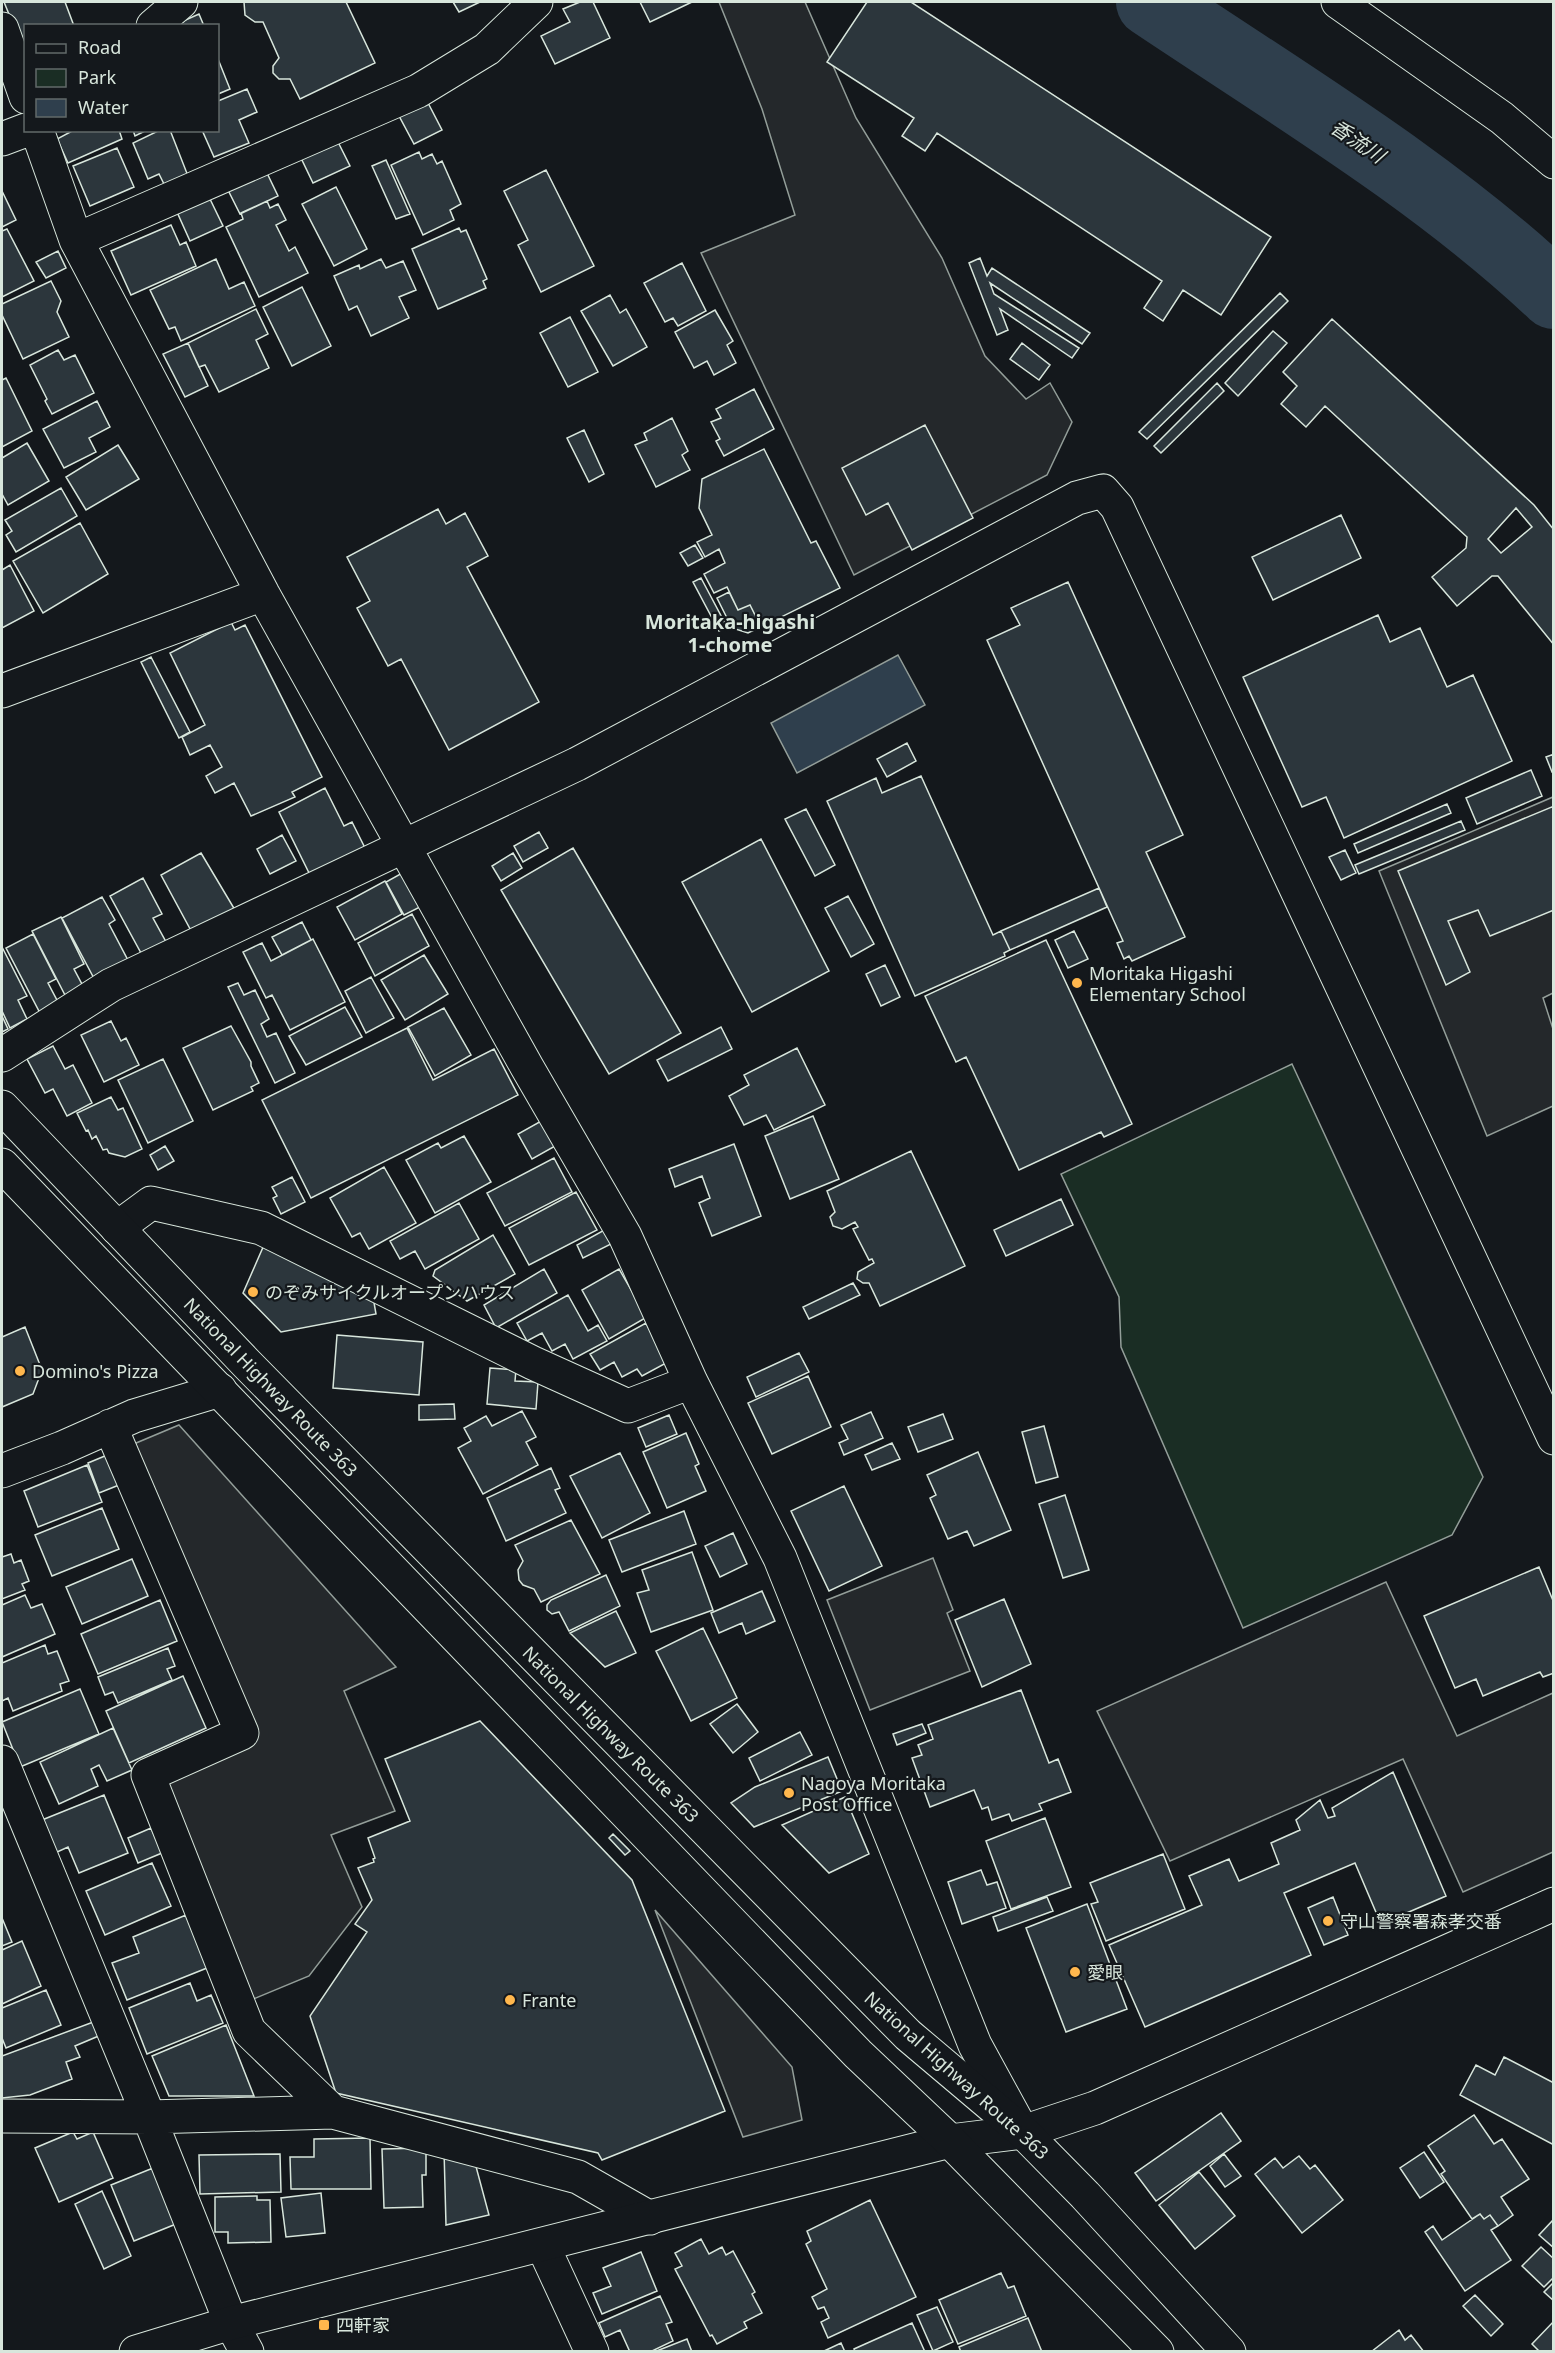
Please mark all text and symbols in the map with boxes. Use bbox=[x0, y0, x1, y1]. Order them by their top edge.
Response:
legend bbox=[24, 24, 219, 132]
text: Road bbox=[78, 35, 121, 59]
text: Park bbox=[78, 65, 116, 89]
text: Water bbox=[78, 95, 129, 119]
water label: 香流川 bbox=[1326, 113, 1392, 170]
district label: Moritaka-higashi 1-chome bbox=[645, 608, 815, 658]
place label: Moritaka Higashi Elementary School bbox=[1089, 961, 1246, 1006]
marker: Moritaka Higashi Elementary School bbox=[1070, 976, 1084, 990]
place label: のぞみサイクルオープンハウス bbox=[265, 1280, 515, 1304]
marker: のぞみサイクルオープンハウス bbox=[246, 1285, 260, 1299]
street label: National Highway Route 363 bbox=[179, 1292, 363, 1482]
place label: Domino's Pizza bbox=[32, 1359, 159, 1383]
marker: Domino's Pizza bbox=[13, 1364, 27, 1378]
street label: National Highway Route 363 bbox=[518, 1641, 704, 1827]
place label: Nagoya Moritaka Post Office bbox=[801, 1771, 946, 1816]
marker: Nagoya Moritaka Post Office bbox=[782, 1786, 796, 1800]
place label: 守山警察署森孝交番 bbox=[1340, 1909, 1502, 1933]
marker: 守山警察署森孝交番 bbox=[1321, 1914, 1335, 1928]
place label: 愛眼 bbox=[1087, 1960, 1123, 1984]
marker: 愛眼 bbox=[1068, 1965, 1082, 1979]
street label: National Highway Route 363 bbox=[860, 1986, 1054, 2164]
place label: Frante bbox=[522, 1988, 576, 2012]
marker: Frante bbox=[503, 1993, 517, 2007]
place label: 四軒家 bbox=[336, 2313, 390, 2337]
marker: 四軒家 bbox=[317, 2318, 331, 2332]

